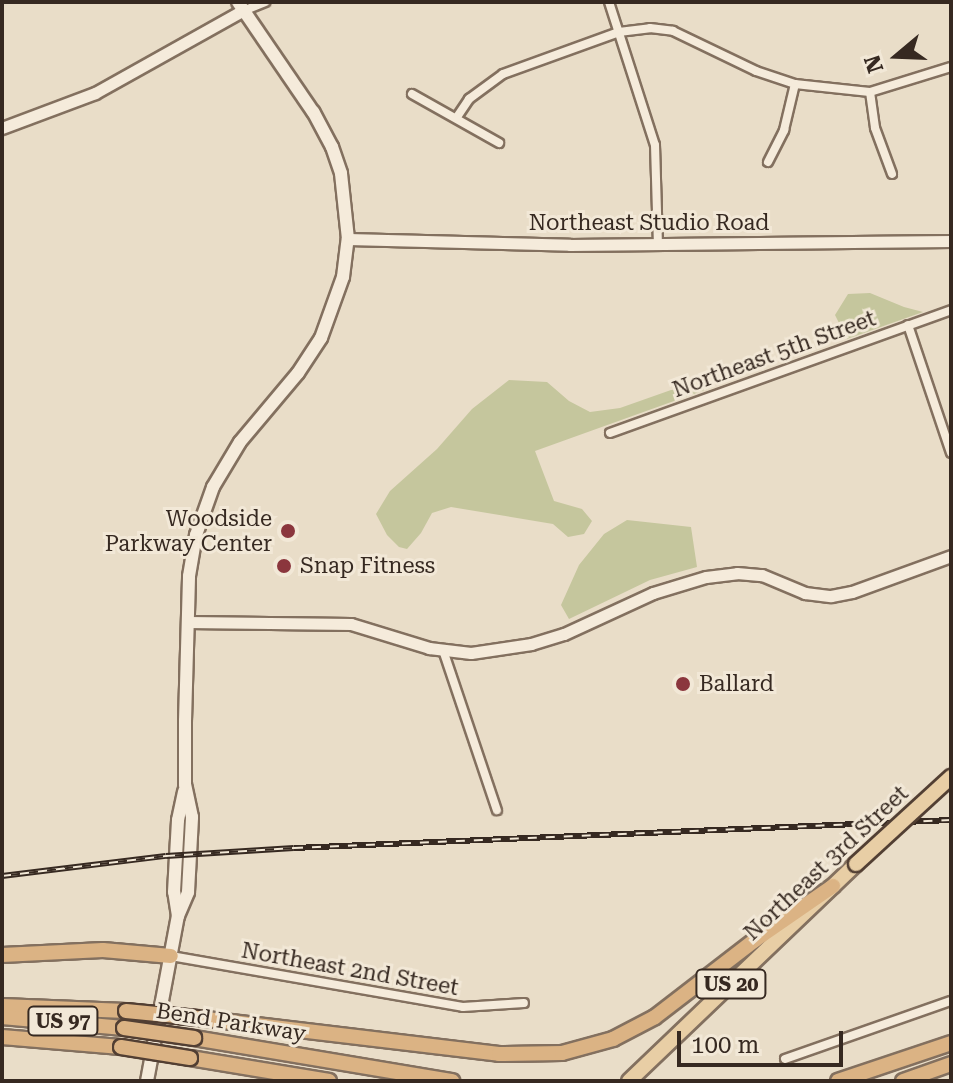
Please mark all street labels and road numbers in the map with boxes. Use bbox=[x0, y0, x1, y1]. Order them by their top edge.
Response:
street label: Northeast Studio Road bbox=[529, 210, 769, 236]
street label: Northeast 5th Street bbox=[669, 305, 879, 403]
street label: Northeast 3rd Street bbox=[738, 780, 914, 946]
street label: Northeast 2nd Street bbox=[239, 937, 461, 1001]
road number: US 20 bbox=[695, 968, 767, 1000]
street label: Bend Parkway bbox=[154, 997, 308, 1047]
road number: US 97 bbox=[27, 1005, 99, 1037]

